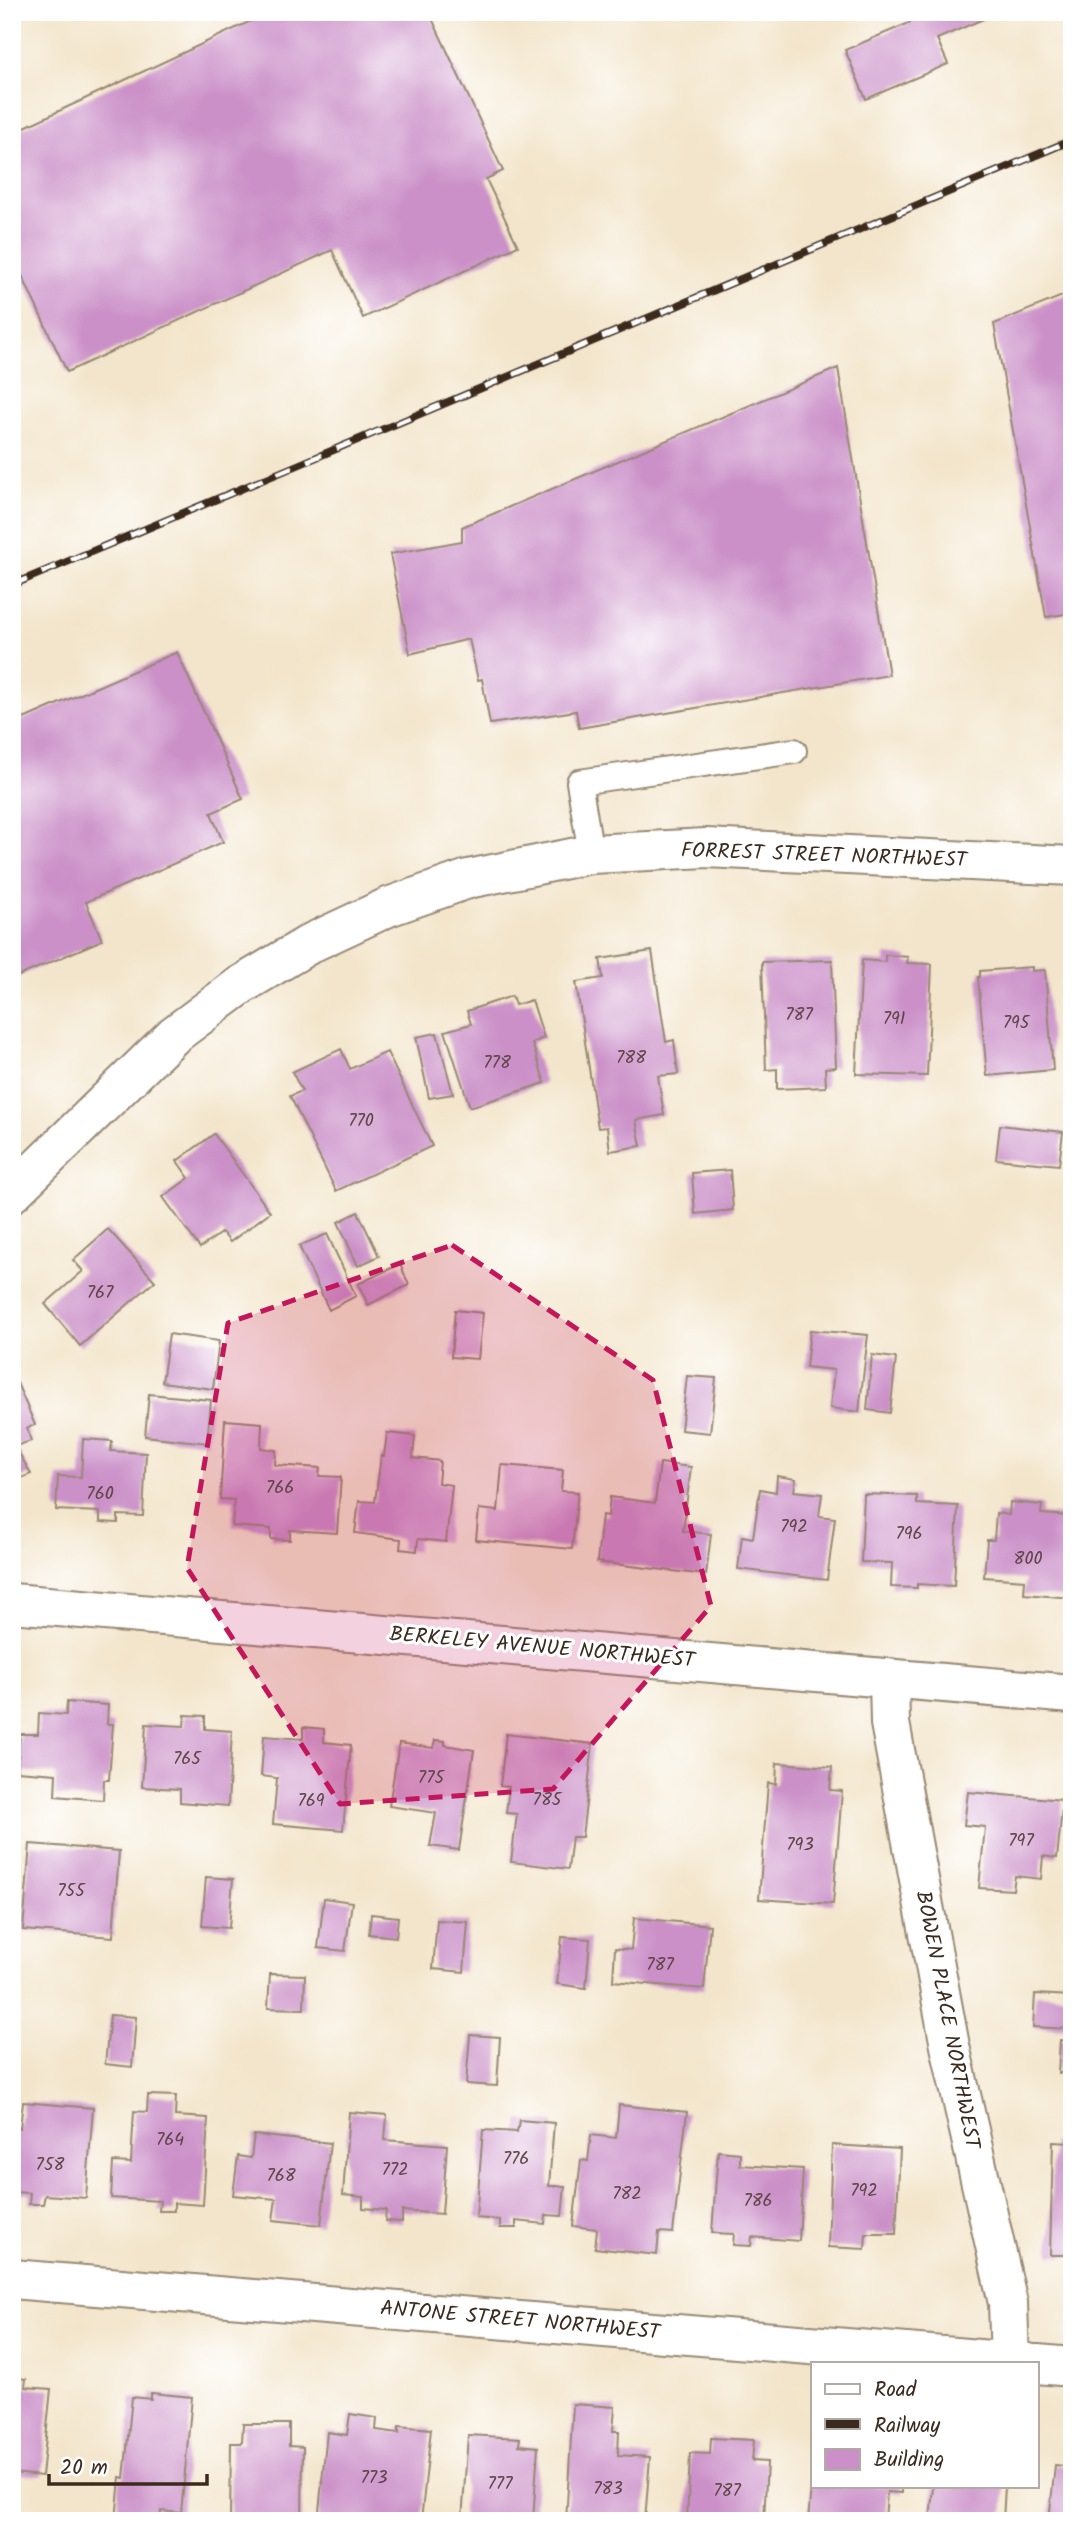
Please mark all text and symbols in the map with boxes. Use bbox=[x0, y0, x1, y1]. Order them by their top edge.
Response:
street label: FORREST STREET NORTHWEST bbox=[680, 835, 969, 878]
house number: 787 bbox=[785, 1001, 813, 1030]
house number: 791 bbox=[883, 1005, 905, 1034]
house number: 795 bbox=[1003, 1009, 1031, 1038]
house number: 788 bbox=[616, 1044, 646, 1073]
house number: 778 bbox=[483, 1049, 511, 1078]
house number: 770 bbox=[348, 1107, 374, 1136]
house number: 767 bbox=[87, 1279, 114, 1308]
house number: 766 bbox=[266, 1474, 294, 1503]
house number: 760 bbox=[86, 1480, 114, 1509]
house number: 792 bbox=[780, 1513, 808, 1542]
house number: 796 bbox=[895, 1520, 923, 1549]
house number: 800 bbox=[1014, 1545, 1042, 1574]
street label: BERKELEY AVENUE NORTHWEST bbox=[388, 1618, 698, 1678]
house number: 765 bbox=[173, 1745, 202, 1774]
house number: 775 bbox=[418, 1764, 445, 1793]
house number: 785 bbox=[533, 1786, 563, 1815]
house number: 769 bbox=[297, 1787, 325, 1816]
house number: 797 bbox=[1008, 1827, 1034, 1856]
house number: 793 bbox=[786, 1831, 814, 1860]
house number: 755 bbox=[57, 1877, 86, 1906]
street label: BOWEN PLACE NORTHWEST bbox=[906, 1888, 989, 2154]
house number: 787 bbox=[646, 1951, 674, 1980]
house number: 764 bbox=[156, 2126, 184, 2155]
house number: 776 bbox=[503, 2145, 529, 2174]
house number: 758 bbox=[36, 2151, 65, 2180]
house number: 772 bbox=[381, 2156, 409, 2185]
house number: 768 bbox=[266, 2162, 296, 2191]
house number: 792 bbox=[850, 2177, 878, 2206]
house number: 782 bbox=[612, 2180, 642, 2209]
house number: 786 bbox=[743, 2187, 773, 2216]
street label: ANTONE STREET NORTHWEST bbox=[379, 2292, 663, 2350]
legend bbox=[811, 2362, 1038, 2488]
text: Road bbox=[874, 2374, 917, 2407]
text: Railway bbox=[874, 2410, 940, 2443]
scale bar bbox=[49, 2442, 206, 2486]
text: Building bbox=[874, 2444, 944, 2477]
text: 20 m bbox=[60, 2452, 108, 2485]
house number: 773 bbox=[361, 2464, 387, 2493]
house number: 777 bbox=[488, 2470, 513, 2499]
house number: 783 bbox=[593, 2475, 623, 2504]
house number: 787 bbox=[713, 2477, 741, 2506]

